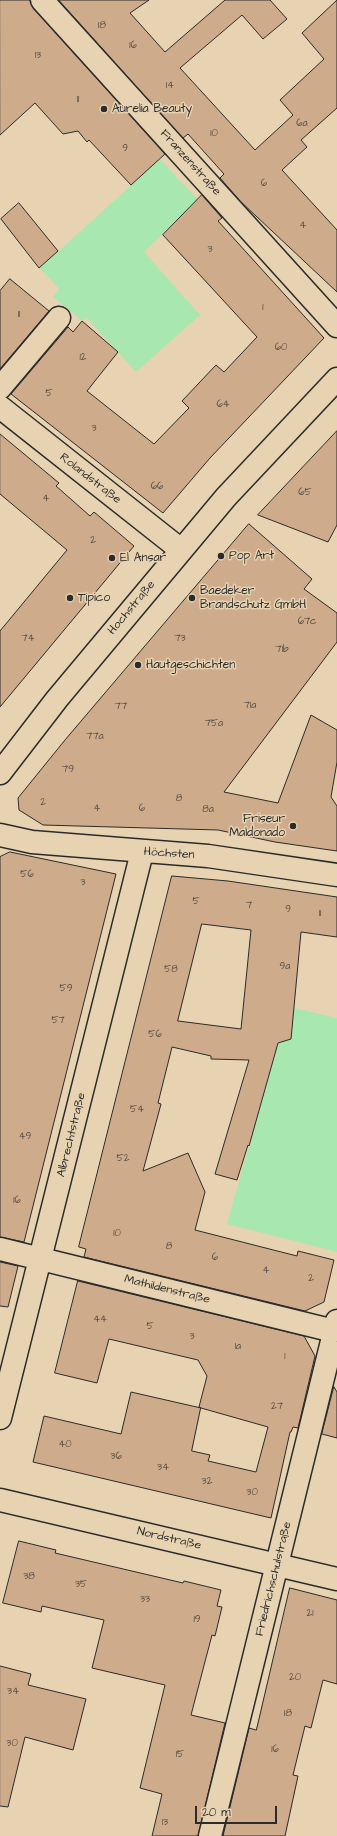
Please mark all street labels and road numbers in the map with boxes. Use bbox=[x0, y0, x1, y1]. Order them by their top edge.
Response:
street label: Franzenstraße bbox=[157, 127, 223, 199]
street label: Rolandstraße bbox=[56, 451, 124, 507]
street label: Hochstraße bbox=[105, 578, 159, 638]
street label: Höchsten bbox=[143, 845, 195, 863]
street label: Albrechtstraße bbox=[55, 1091, 89, 1179]
street label: Mathildenstraße bbox=[123, 1272, 211, 1308]
street label: Friedrichschulstraße bbox=[253, 1520, 295, 1638]
street label: Nordstraße bbox=[135, 1525, 203, 1553]

